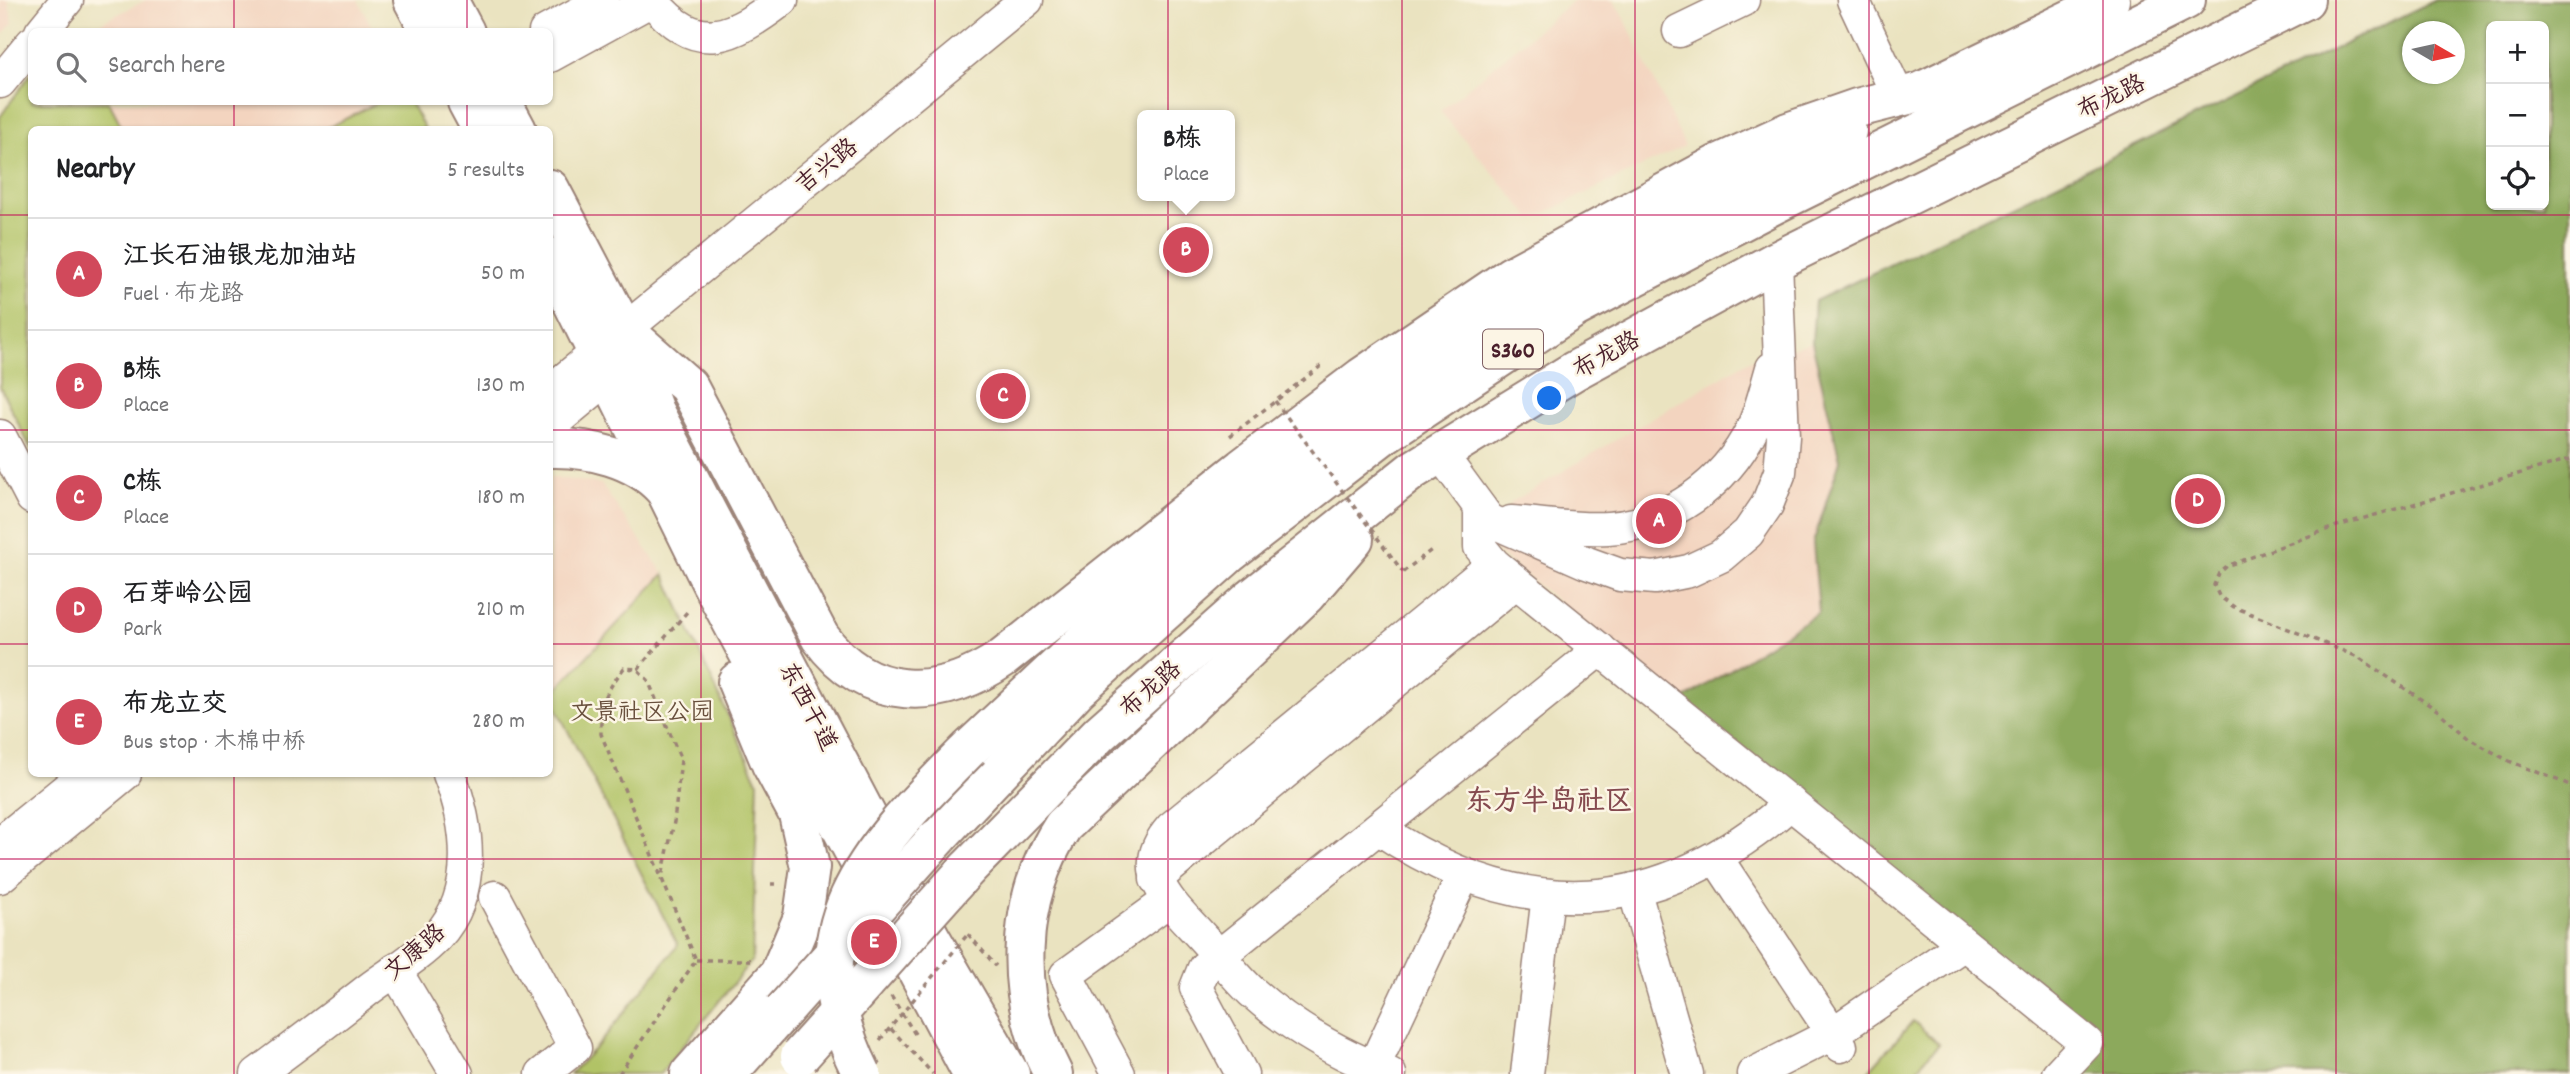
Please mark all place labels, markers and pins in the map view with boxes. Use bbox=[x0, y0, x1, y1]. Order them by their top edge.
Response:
pin: B bbox=[1163, 224, 1209, 276]
pin: C bbox=[980, 370, 1026, 422]
pin: D bbox=[2175, 475, 2221, 527]
pin: A bbox=[1636, 495, 1682, 547]
pin: E bbox=[851, 916, 897, 968]

